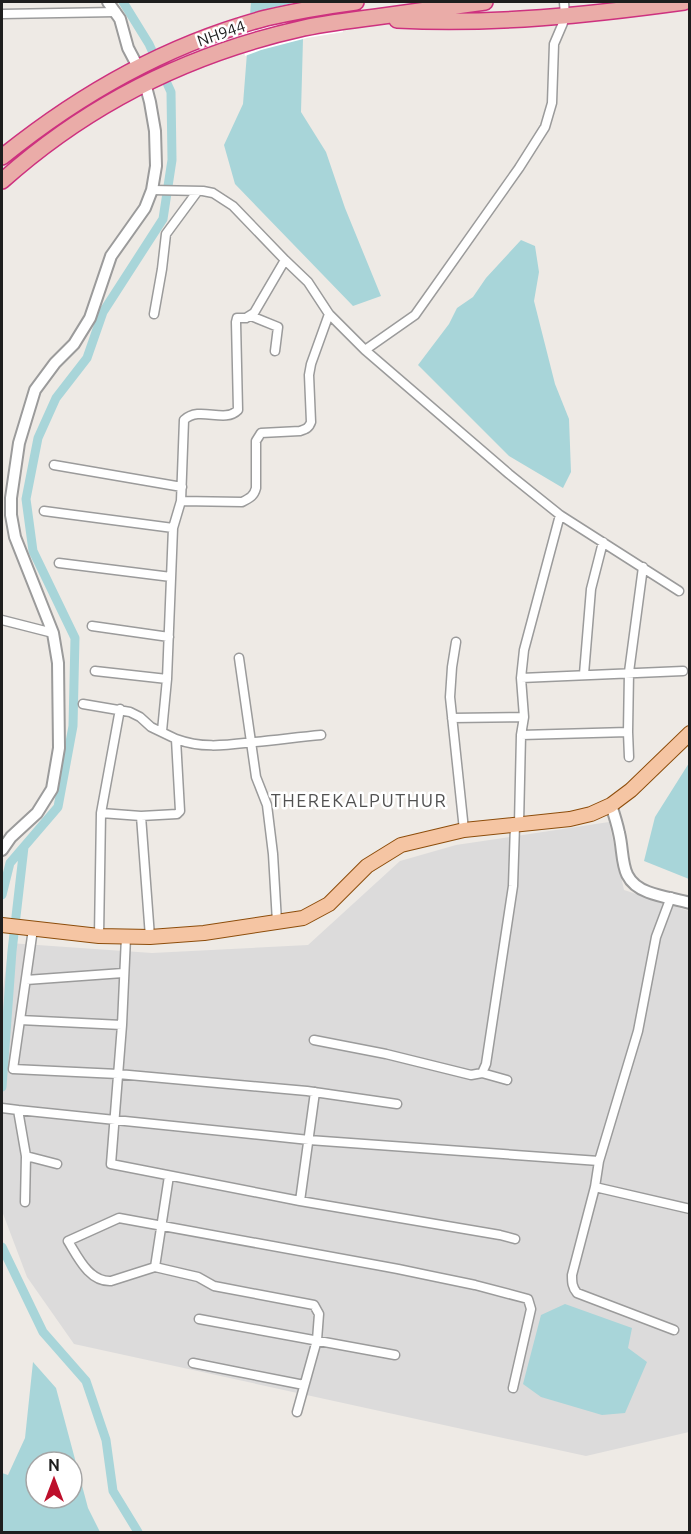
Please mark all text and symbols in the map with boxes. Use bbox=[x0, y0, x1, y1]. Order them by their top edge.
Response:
street label: NH944 bbox=[195, 16, 247, 50]
district label: THEREKALPUTHUR bbox=[271, 790, 447, 810]
north arrow bbox=[24, 1450, 84, 1510]
text: N bbox=[48, 1456, 60, 1474]

